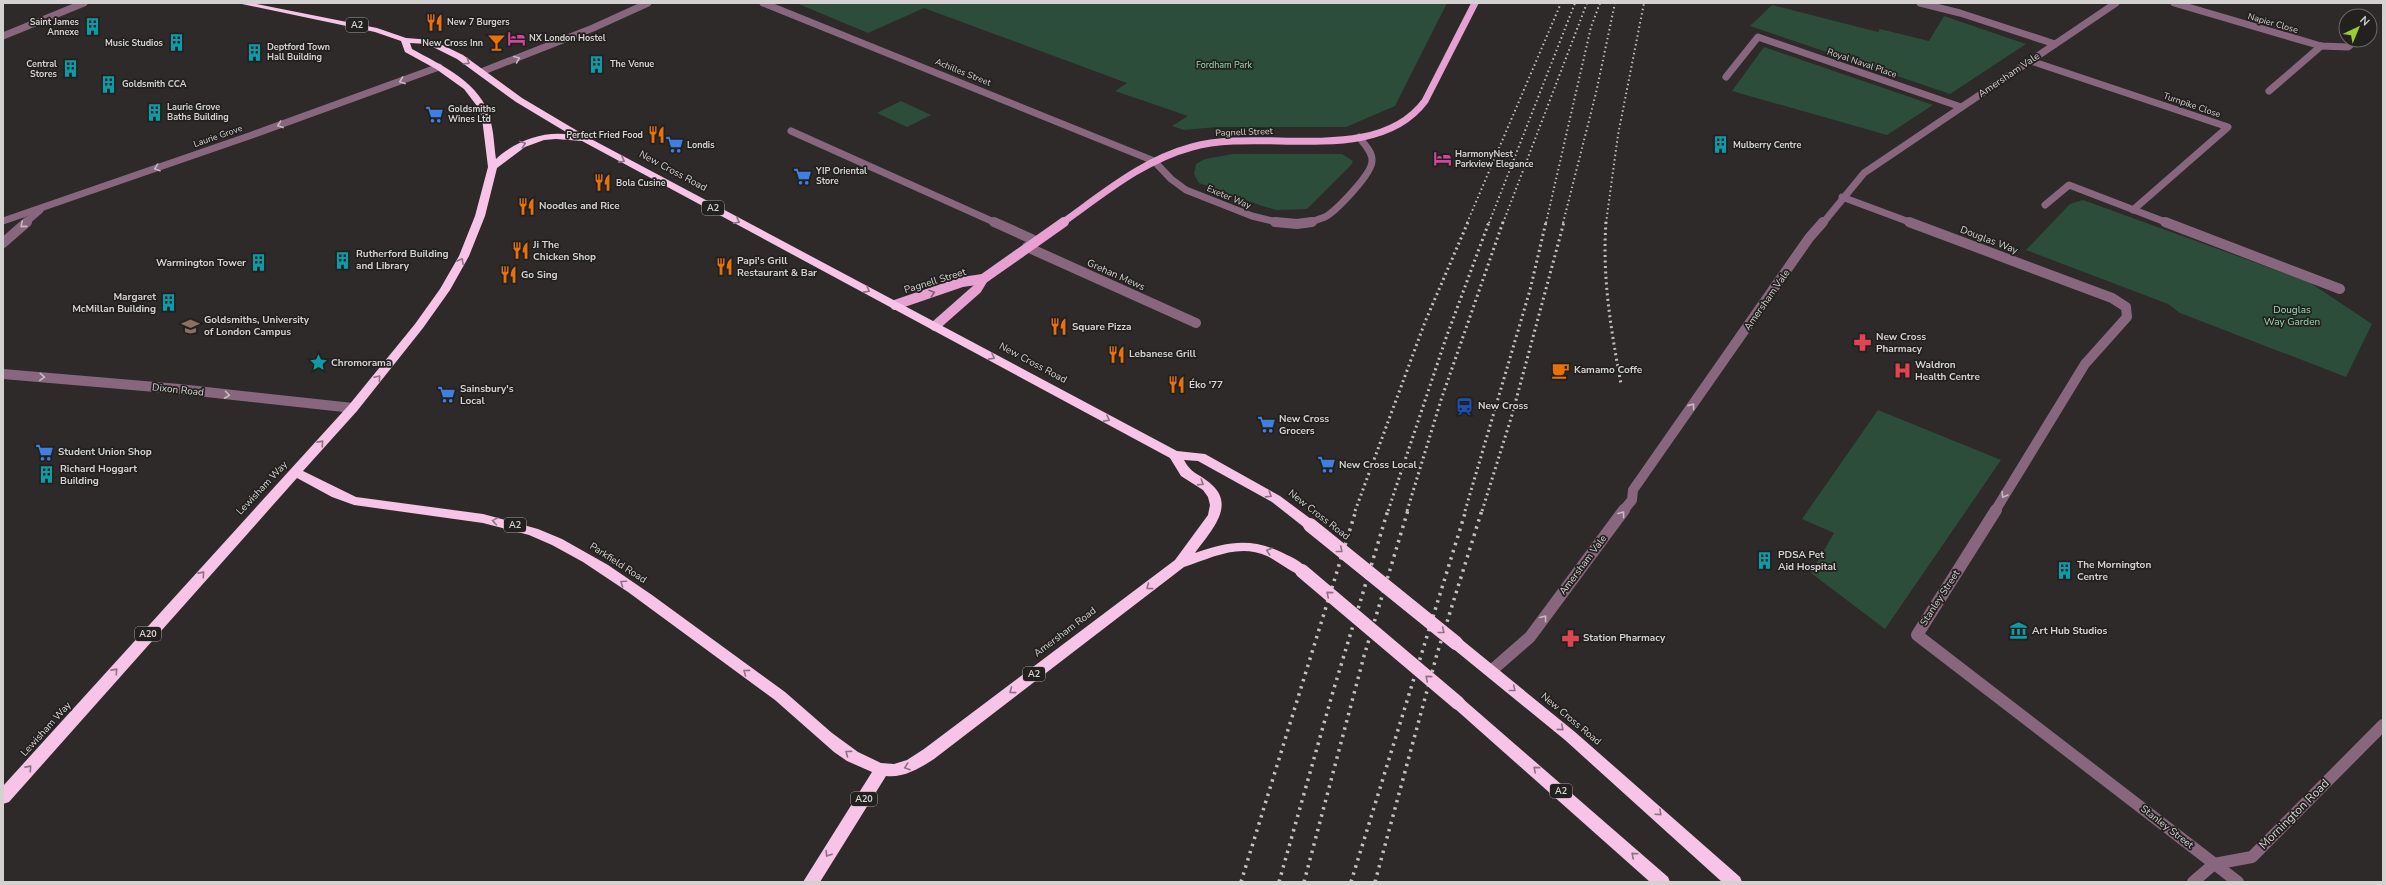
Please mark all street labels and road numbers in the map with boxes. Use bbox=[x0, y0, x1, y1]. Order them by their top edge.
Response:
street label: Napier Close bbox=[2246, 10, 2300, 36]
road number: A2 bbox=[346, 18, 368, 32]
street label: Royal Naval Place bbox=[1826, 45, 1899, 81]
street label: Amersham Vale bbox=[1975, 49, 2043, 101]
street label: Achilles Street bbox=[933, 55, 993, 89]
street label: Turnpike Close bbox=[2162, 90, 2222, 120]
street label: Laurie Grove bbox=[192, 122, 244, 150]
street label: Pagnell Street bbox=[1215, 125, 1274, 139]
street label: New Cross Road bbox=[637, 147, 709, 195]
street label: Exeter Way bbox=[1205, 182, 1253, 212]
road number: A2 bbox=[702, 201, 724, 215]
street label: Douglas Way bbox=[1958, 223, 2021, 258]
street label: Grehan Mews bbox=[1085, 256, 1147, 294]
street label: Pagnell Street bbox=[902, 265, 968, 297]
street label: Amersham Vale bbox=[1741, 267, 1793, 333]
street label: New Cross Road bbox=[997, 339, 1069, 387]
street label: Dixon Road bbox=[151, 380, 205, 400]
street label: Lewisham Way bbox=[233, 457, 291, 518]
street label: New Cross Road bbox=[1285, 486, 1353, 544]
road number: A2 bbox=[504, 518, 526, 532]
street label: Amersham Vale bbox=[1556, 532, 1610, 598]
street label: Parkfield Road bbox=[587, 539, 649, 587]
street label: Stanley Street bbox=[1917, 567, 1964, 629]
street label: Amersham Road bbox=[1031, 604, 1099, 660]
road number: A20 bbox=[135, 627, 161, 641]
road number: A2 bbox=[1023, 667, 1045, 681]
street label: New Cross Road bbox=[1538, 690, 1604, 749]
street label: Lewisham Way bbox=[18, 698, 75, 759]
street label: Mornington Road bbox=[2255, 775, 2333, 853]
road number: A2 bbox=[1550, 784, 1572, 798]
road number: A20 bbox=[851, 792, 877, 806]
street label: Stanley Street bbox=[2138, 802, 2197, 852]

